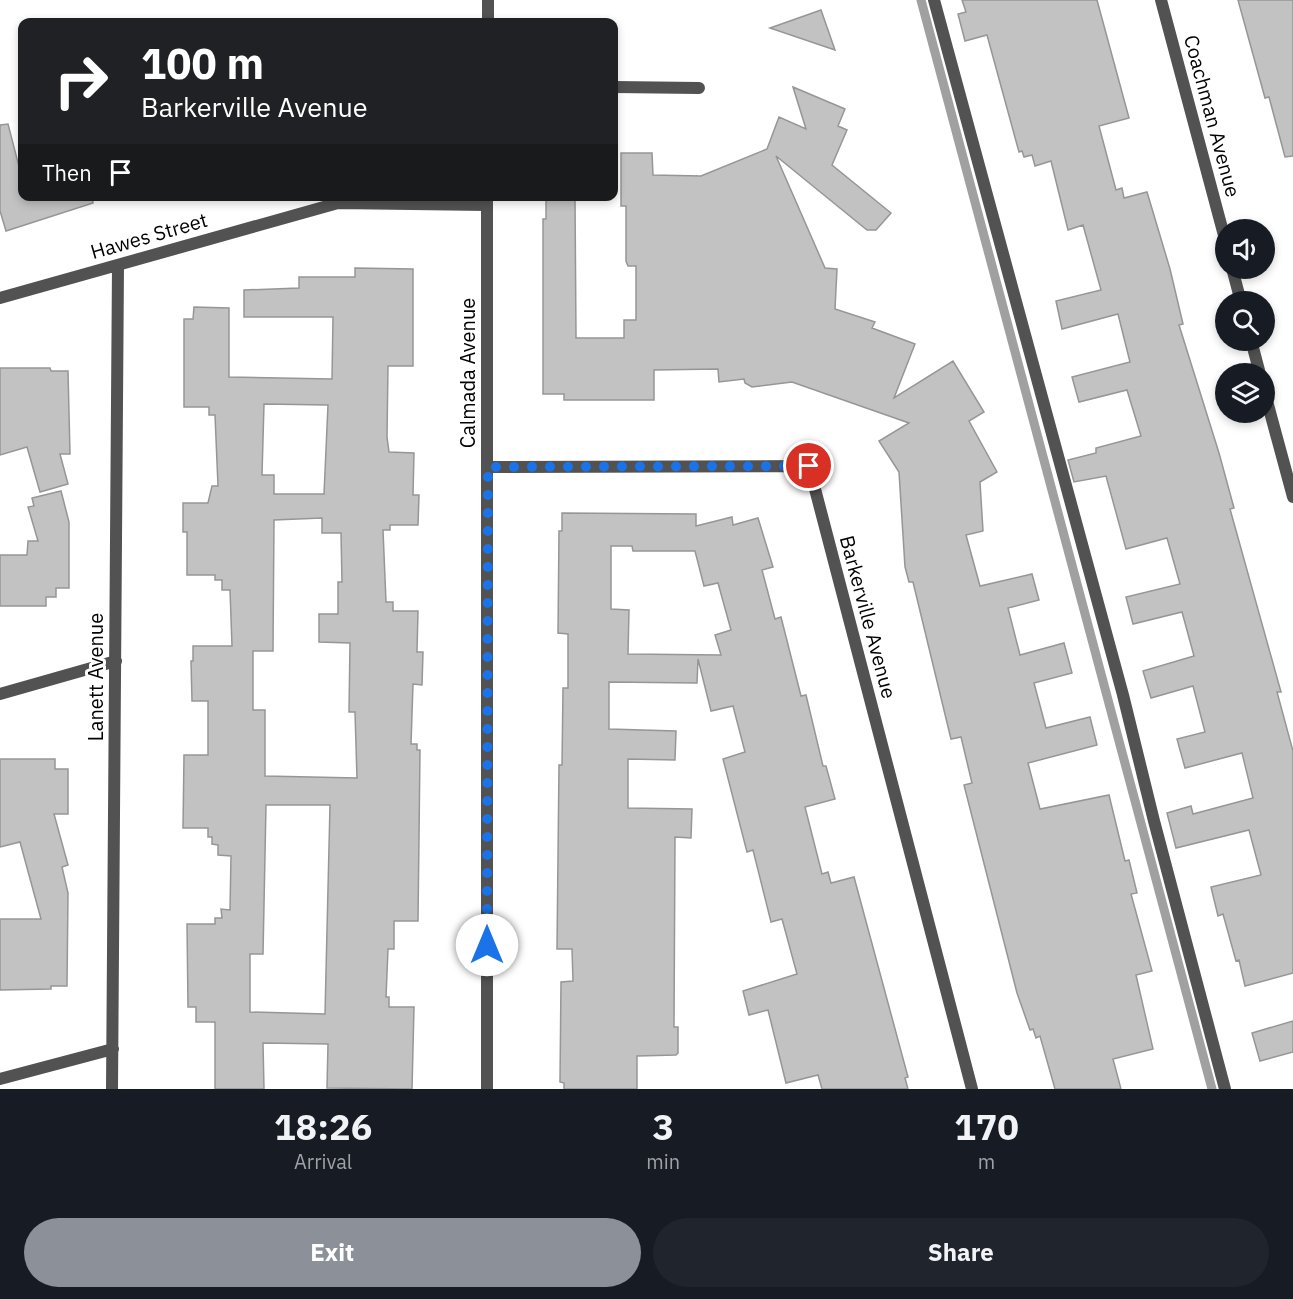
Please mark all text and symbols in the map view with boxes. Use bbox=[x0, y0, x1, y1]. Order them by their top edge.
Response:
street label: Coachman Avenue bbox=[1178, 32, 1247, 200]
text: 100 m bbox=[141, 36, 264, 91]
icon: right bbox=[42, 42, 120, 120]
text: Barkerville Avenue bbox=[141, 89, 368, 124]
icon: arrive bbox=[104, 156, 137, 189]
text: Then bbox=[42, 158, 92, 187]
street label: Hawes Street bbox=[87, 206, 210, 265]
map controls bbox=[1215, 219, 1275, 423]
button: sound bbox=[1215, 219, 1275, 279]
button: search bbox=[1215, 291, 1275, 351]
street label: Calmada Avenue bbox=[454, 298, 481, 448]
button: layers bbox=[1215, 363, 1275, 423]
pin bbox=[783, 440, 834, 491]
icon: arrive bbox=[792, 449, 825, 482]
street label: Barkerville Avenue bbox=[834, 532, 903, 701]
street label: Lanett Avenue bbox=[82, 613, 109, 741]
position arrow bbox=[455, 913, 519, 977]
text: 18:26 bbox=[274, 1103, 372, 1150]
text: 3 bbox=[652, 1103, 674, 1150]
text: 170 bbox=[954, 1103, 1019, 1150]
text: Arrival bbox=[294, 1148, 352, 1175]
text: min bbox=[646, 1148, 680, 1175]
text: m bbox=[978, 1148, 995, 1175]
button: Exit bbox=[24, 1218, 641, 1287]
button: Share bbox=[653, 1218, 1269, 1287]

